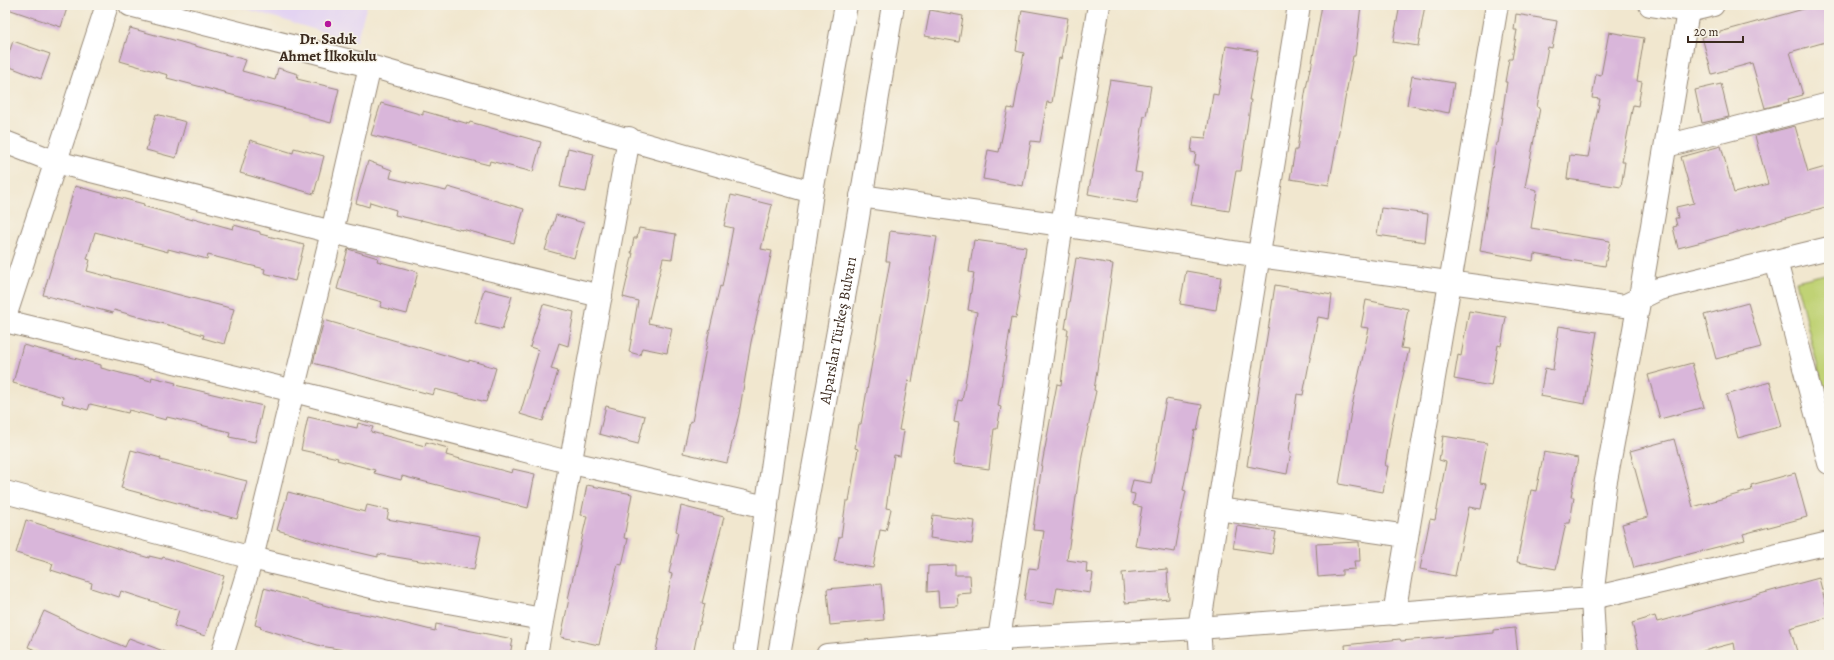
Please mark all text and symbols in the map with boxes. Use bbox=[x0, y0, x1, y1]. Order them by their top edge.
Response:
scale bar bbox=[1688, 18, 1743, 44]
marker: Dr. Sadık Ahmet İlkokulu bbox=[323, 19, 333, 29]
text: 20 m bbox=[1694, 24, 1718, 40]
place label: Dr. Sadık Ahmet İlkokulu bbox=[278, 29, 378, 66]
street label: Alparslan Türkeş Bulvarı bbox=[815, 255, 861, 407]

